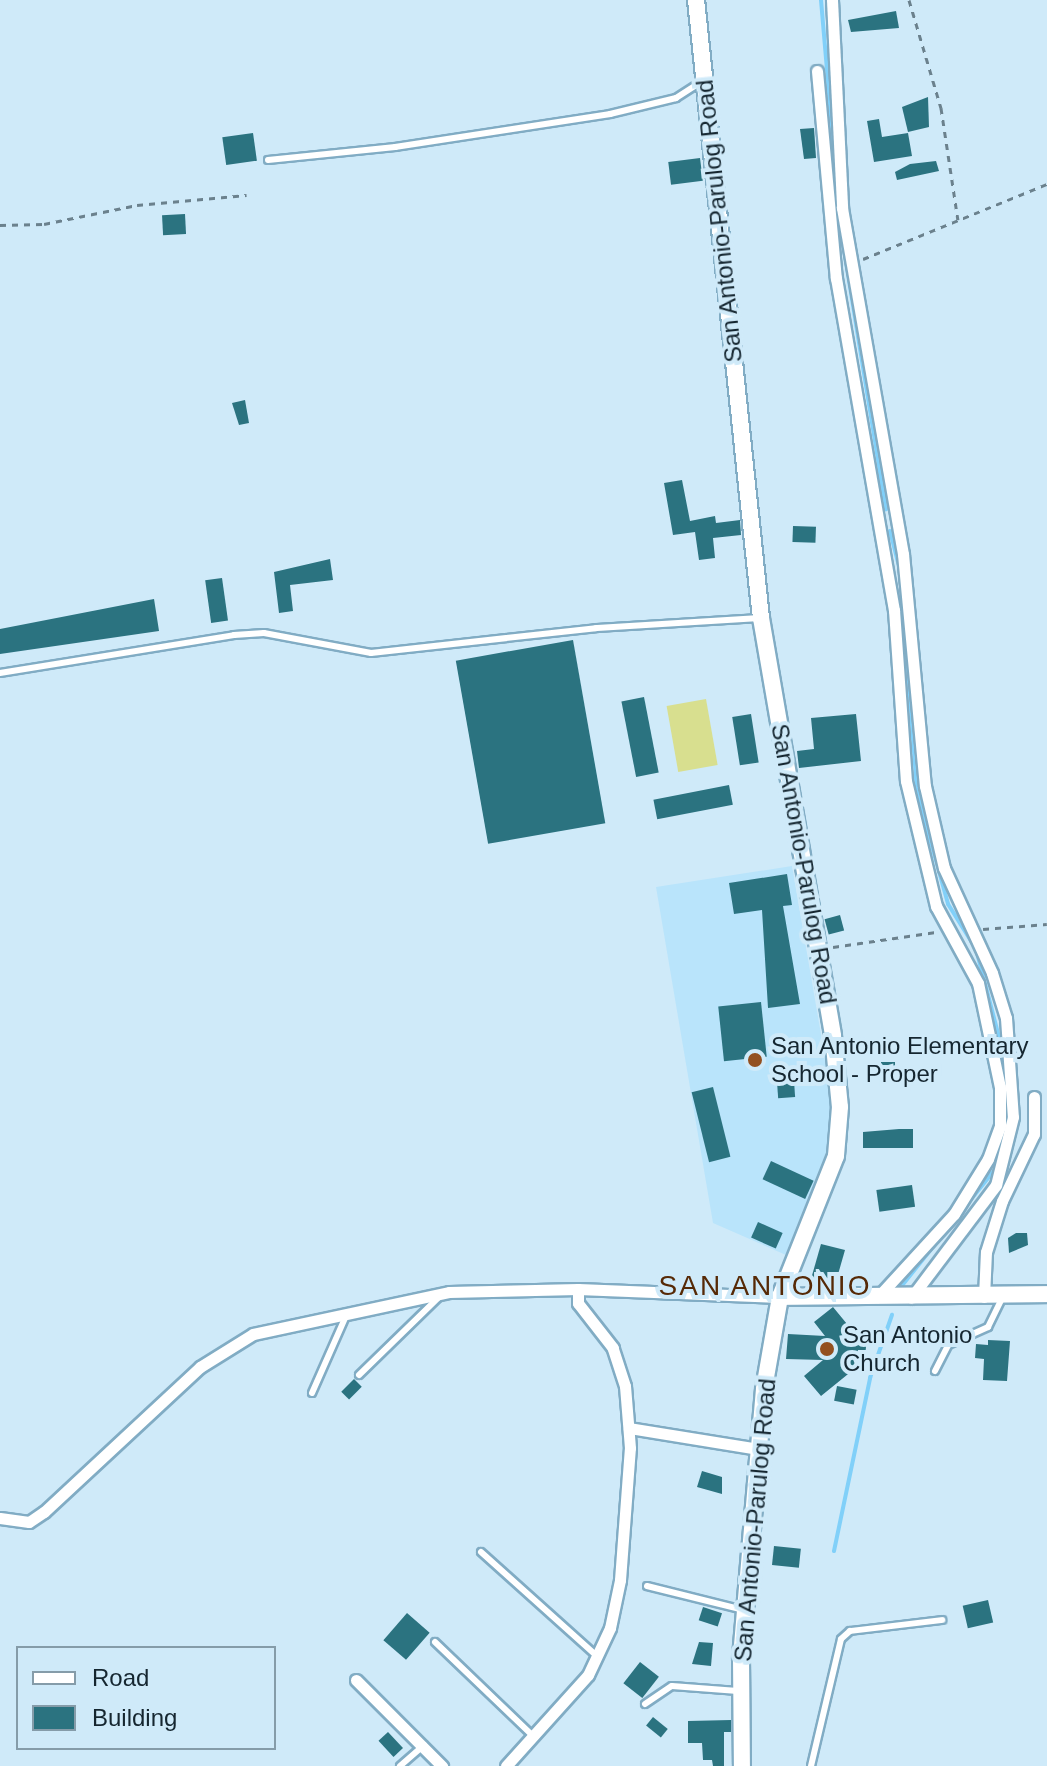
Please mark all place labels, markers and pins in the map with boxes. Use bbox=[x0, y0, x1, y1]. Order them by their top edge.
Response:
place label: San Antonio Elementary School - Proper bbox=[771, 1032, 1030, 1088]
marker: San Antonio Elementary School - Proper bbox=[746, 1051, 764, 1069]
place label: San Antonio Church bbox=[843, 1321, 974, 1377]
marker: San Antonio Church bbox=[818, 1340, 836, 1358]

